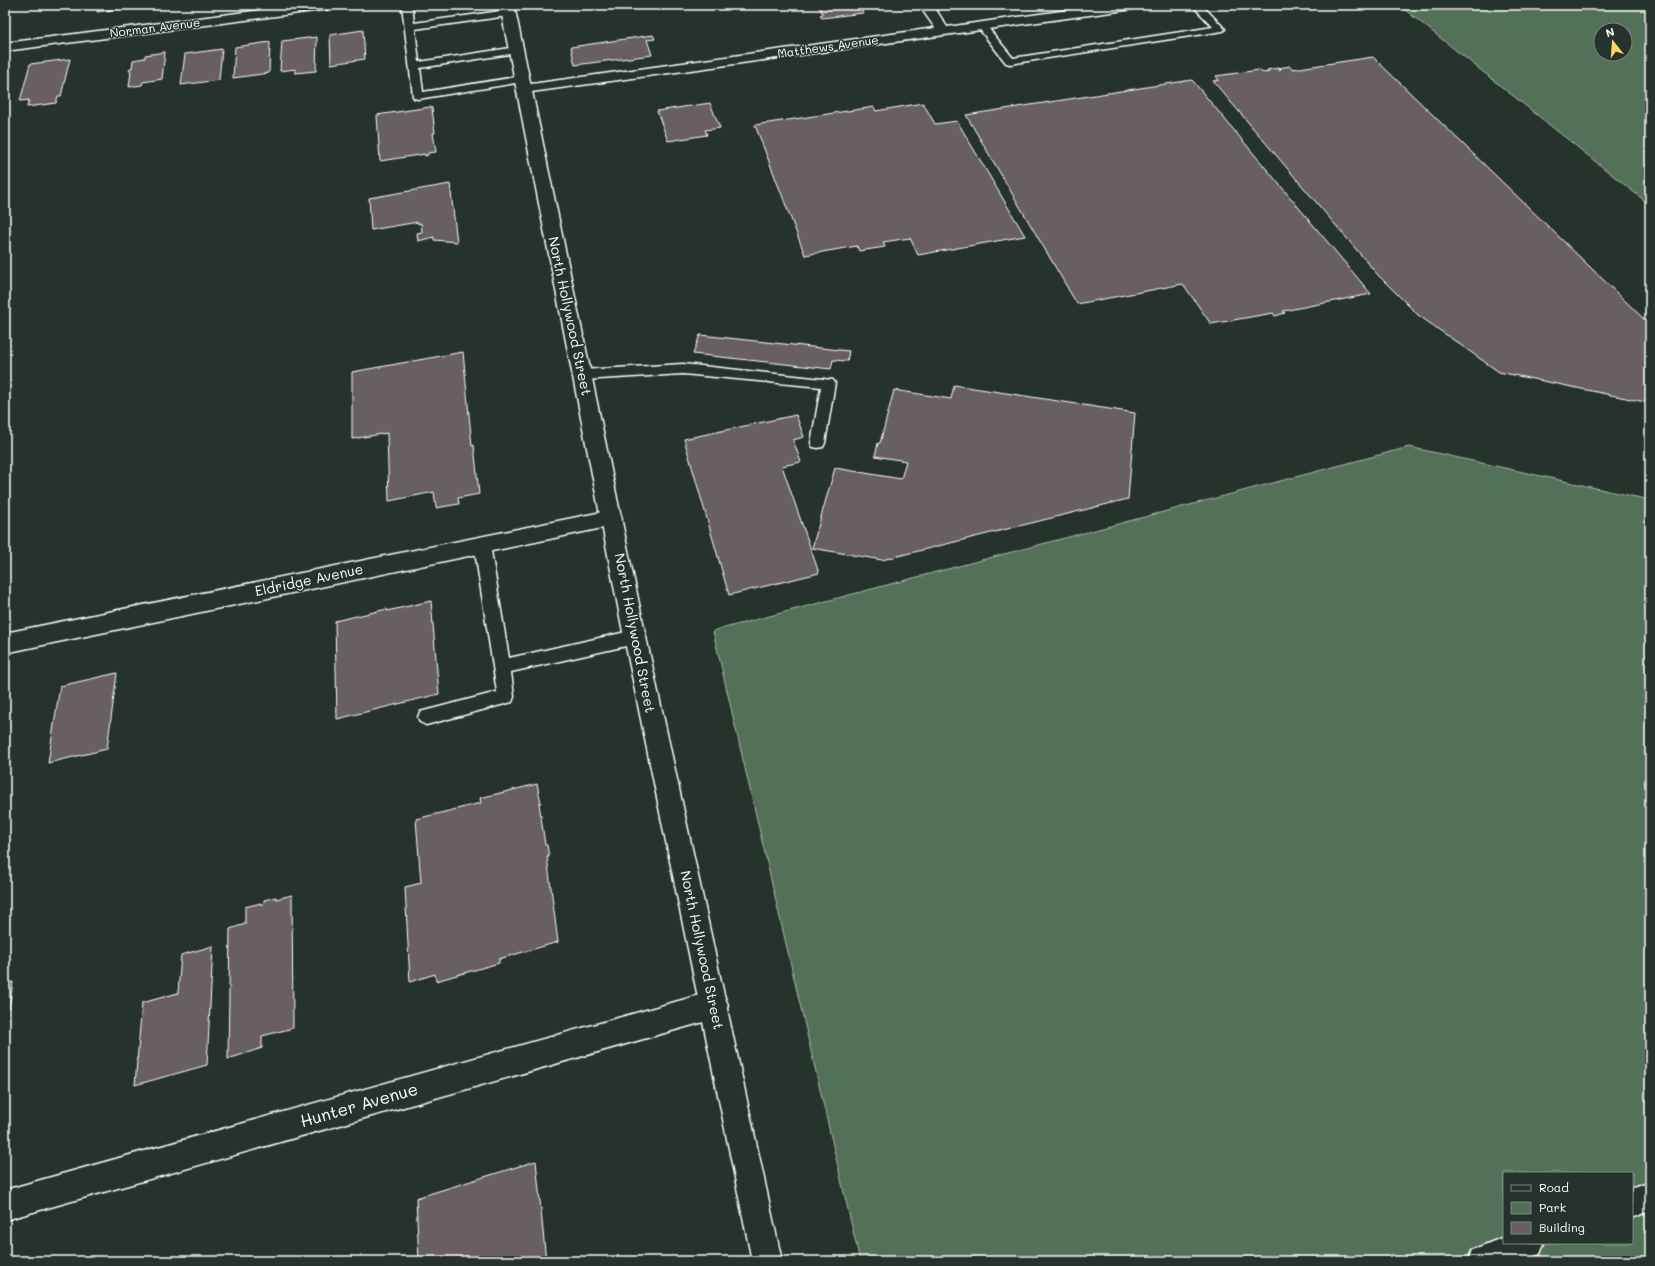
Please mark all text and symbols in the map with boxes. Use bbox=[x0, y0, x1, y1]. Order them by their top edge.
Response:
street label: Norman Avenue bbox=[109, 14, 201, 40]
north arrow bbox=[1593, 22, 1633, 62]
text: N bbox=[1604, 24, 1616, 40]
street label: Matthews Avenue bbox=[776, 31, 880, 61]
street label: North Hollywood Street bbox=[544, 235, 597, 397]
street label: North Hollywood Street bbox=[611, 551, 660, 714]
street label: Eldridge Avenue bbox=[253, 559, 365, 600]
street label: North Hollywood Street bbox=[676, 869, 729, 1031]
street label: Hunter Avenue bbox=[297, 1077, 420, 1131]
legend bbox=[1503, 1172, 1633, 1244]
text: Road bbox=[1539, 1179, 1569, 1195]
text: Park bbox=[1539, 1199, 1566, 1215]
text: Building bbox=[1539, 1219, 1585, 1235]

